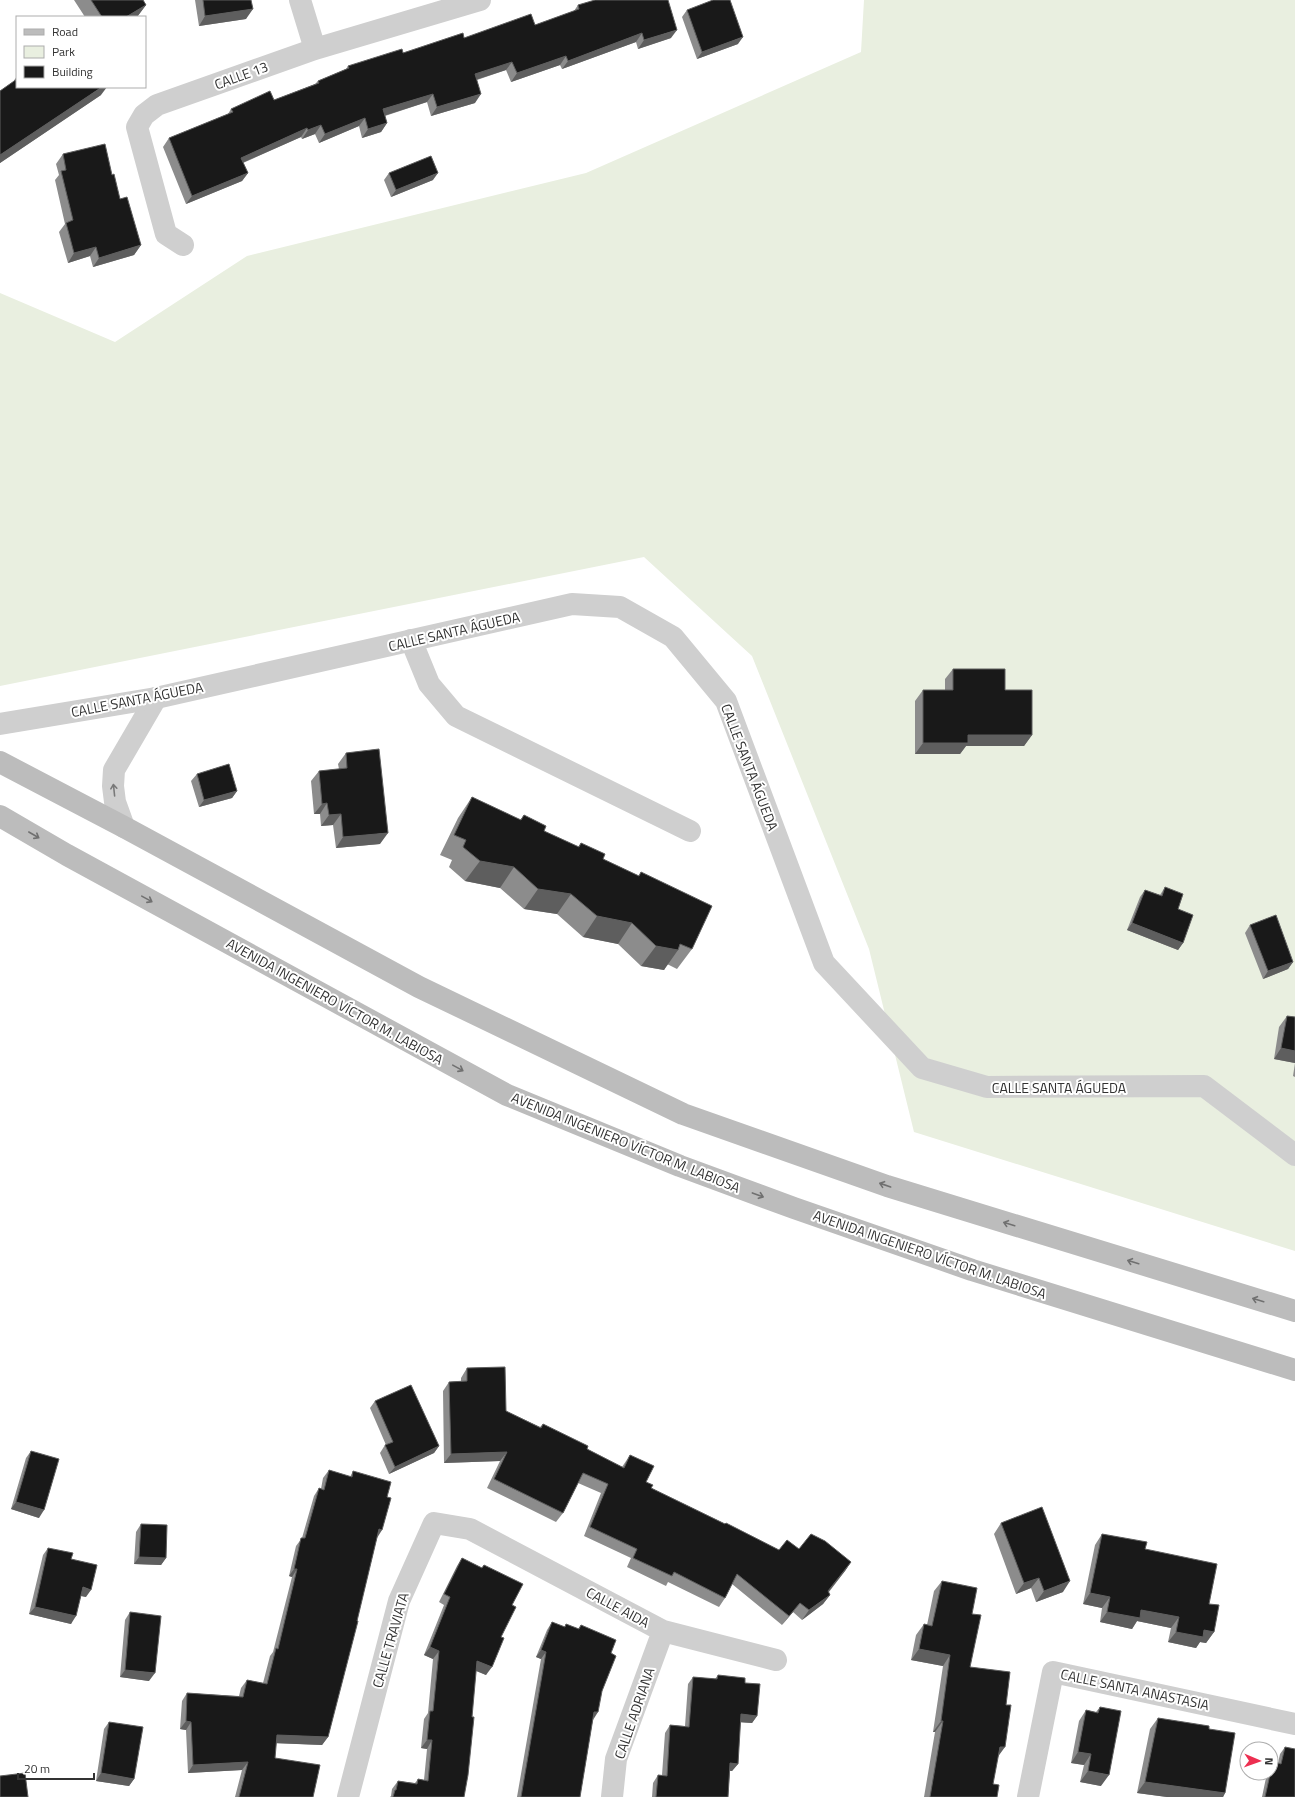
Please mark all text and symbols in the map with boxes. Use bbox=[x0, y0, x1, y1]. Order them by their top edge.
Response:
legend bbox=[16, 16, 146, 88]
text: Road bbox=[52, 22, 78, 41]
text: Park bbox=[52, 42, 75, 61]
street label: CALLE 13 bbox=[211, 56, 271, 94]
text: Building bbox=[52, 62, 93, 81]
street label: CALLE SANTA ÁGUEDA bbox=[386, 606, 522, 656]
street label: CALLE SANTA ÁGUEDA bbox=[69, 676, 206, 722]
street label: CALLE SANTA ÁGUEDA bbox=[716, 701, 784, 834]
one-way arrow bbox=[110, 784, 117, 797]
one-way arrow bbox=[28, 832, 40, 840]
one-way arrow bbox=[141, 895, 153, 903]
street label: AVENIDA INGENIERO VÍCTOR M. LABIOSA bbox=[223, 932, 448, 1070]
one-way arrow bbox=[452, 1065, 464, 1073]
street label: CALLE SANTA ÁGUEDA bbox=[992, 1077, 1127, 1098]
street label: AVENIDA INGENIERO VÍCTOR M. LABIOSA bbox=[508, 1086, 744, 1198]
one-way arrow bbox=[879, 1181, 891, 1189]
one-way arrow bbox=[751, 1191, 763, 1199]
street label: AVENIDA INGENIERO VÍCTOR M. LABIOSA bbox=[811, 1204, 1050, 1304]
one-way arrow bbox=[1003, 1220, 1016, 1227]
one-way arrow bbox=[1127, 1258, 1140, 1265]
one-way arrow bbox=[1251, 1296, 1264, 1303]
street label: CALLE AIDA bbox=[583, 1581, 654, 1633]
street label: CALLE TRAVIATA bbox=[366, 1589, 414, 1690]
street label: CALLE SANTA ANASTASIA bbox=[1059, 1663, 1212, 1715]
street label: CALLE ADRIANA bbox=[608, 1664, 660, 1762]
north arrow bbox=[1239, 1741, 1279, 1781]
scale bar bbox=[18, 1755, 94, 1781]
text: N bbox=[1261, 1757, 1277, 1765]
text: 20 m bbox=[24, 1759, 50, 1778]

